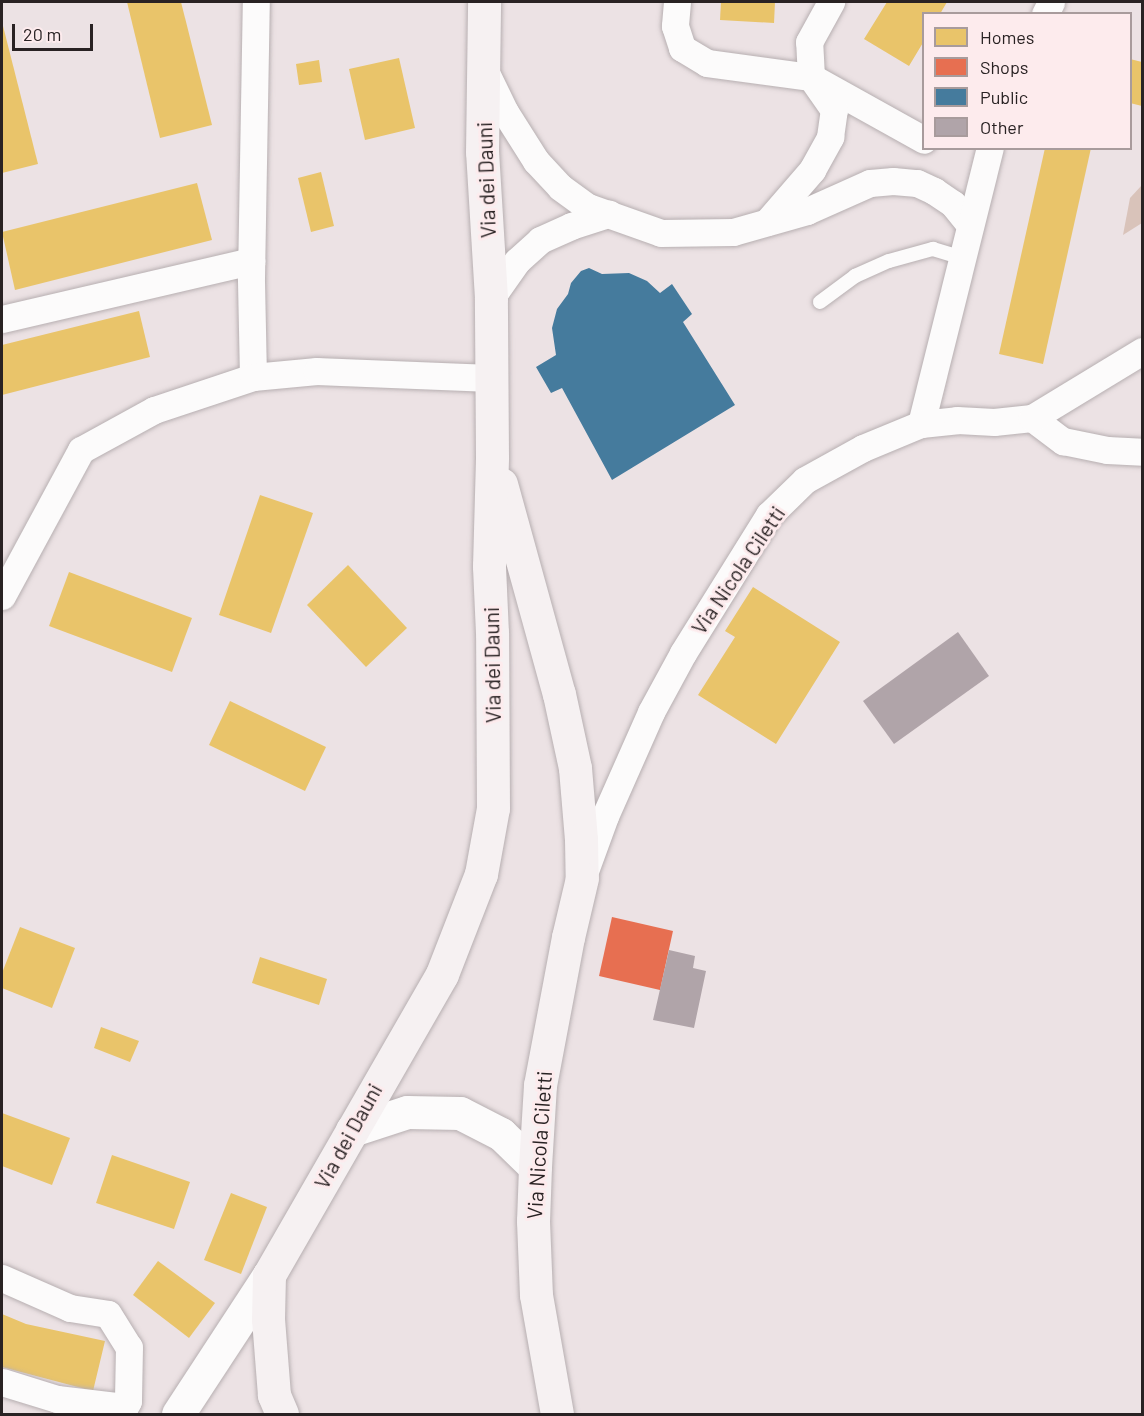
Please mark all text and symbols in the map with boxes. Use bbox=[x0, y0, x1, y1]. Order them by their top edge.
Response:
scale bar bbox=[15, 12, 96, 50]
legend bbox=[922, 12, 1132, 150]
text: 20 m bbox=[23, 23, 61, 45]
text: Homes bbox=[980, 26, 1034, 48]
text: Shops bbox=[980, 56, 1029, 78]
text: Public bbox=[980, 86, 1028, 108]
text: Other bbox=[980, 116, 1023, 138]
street label: Via dei Dauni bbox=[471, 121, 501, 239]
street label: Via Nicola Ciletti bbox=[686, 501, 790, 639]
street label: Via dei Dauni bbox=[478, 607, 506, 723]
street label: Via Nicola Ciletti bbox=[521, 1070, 557, 1220]
street label: Via dei Dauni bbox=[309, 1079, 387, 1193]

